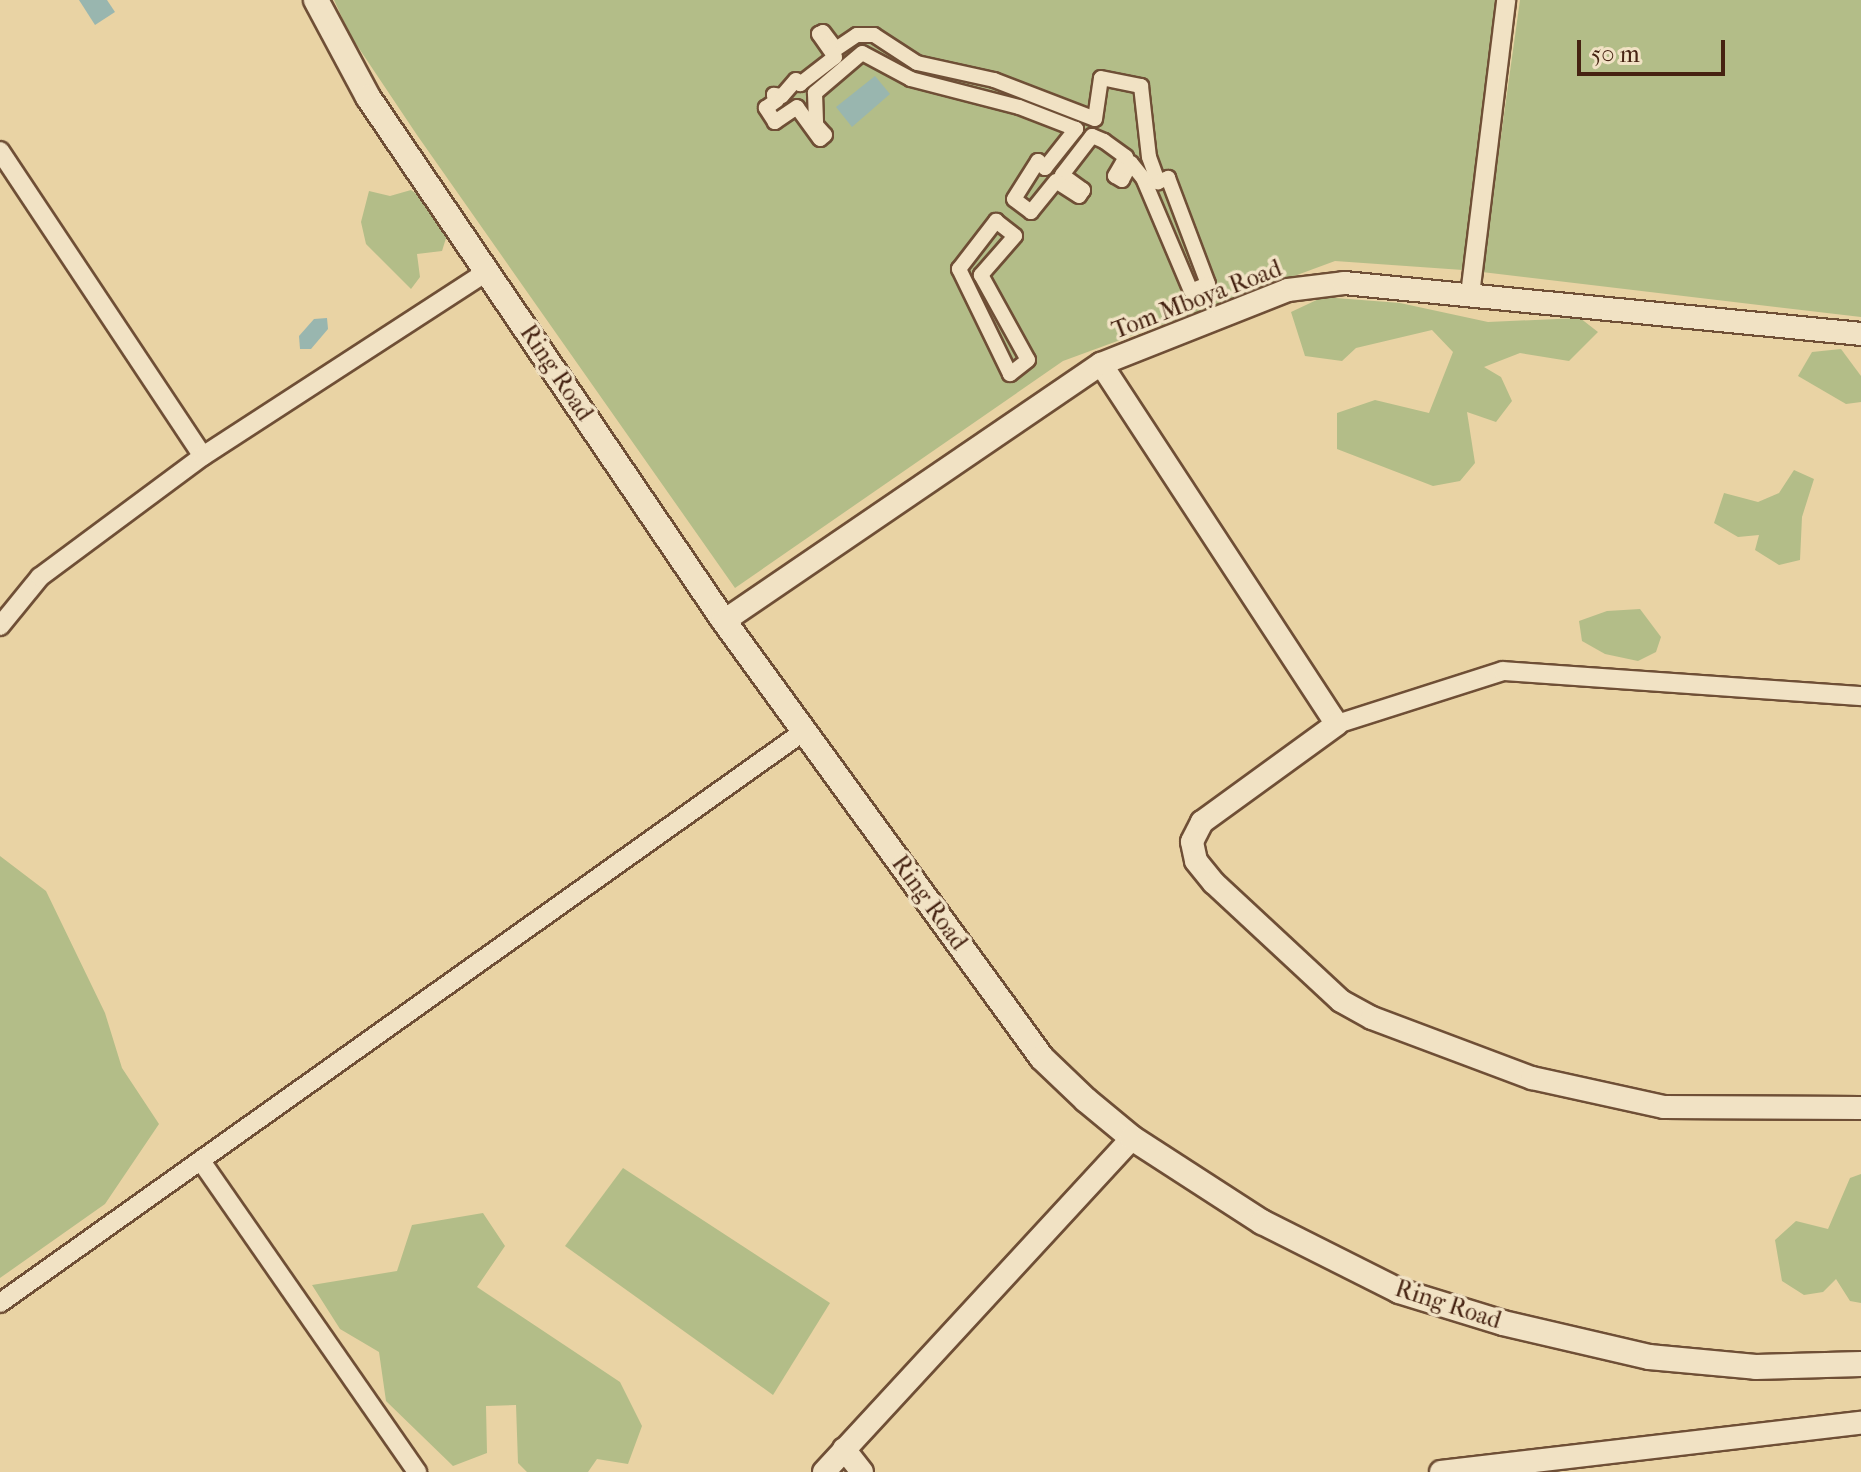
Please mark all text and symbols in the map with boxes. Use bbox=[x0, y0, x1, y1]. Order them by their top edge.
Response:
scale bar bbox=[1581, 24, 1729, 74]
text: 50 m bbox=[1591, 40, 1640, 68]
street label: Tom Mboya Road bbox=[1108, 254, 1286, 346]
street label: Ring Road bbox=[513, 319, 599, 427]
street label: Ring Road bbox=[885, 850, 973, 956]
street label: Ring Road bbox=[1391, 1274, 1505, 1336]

